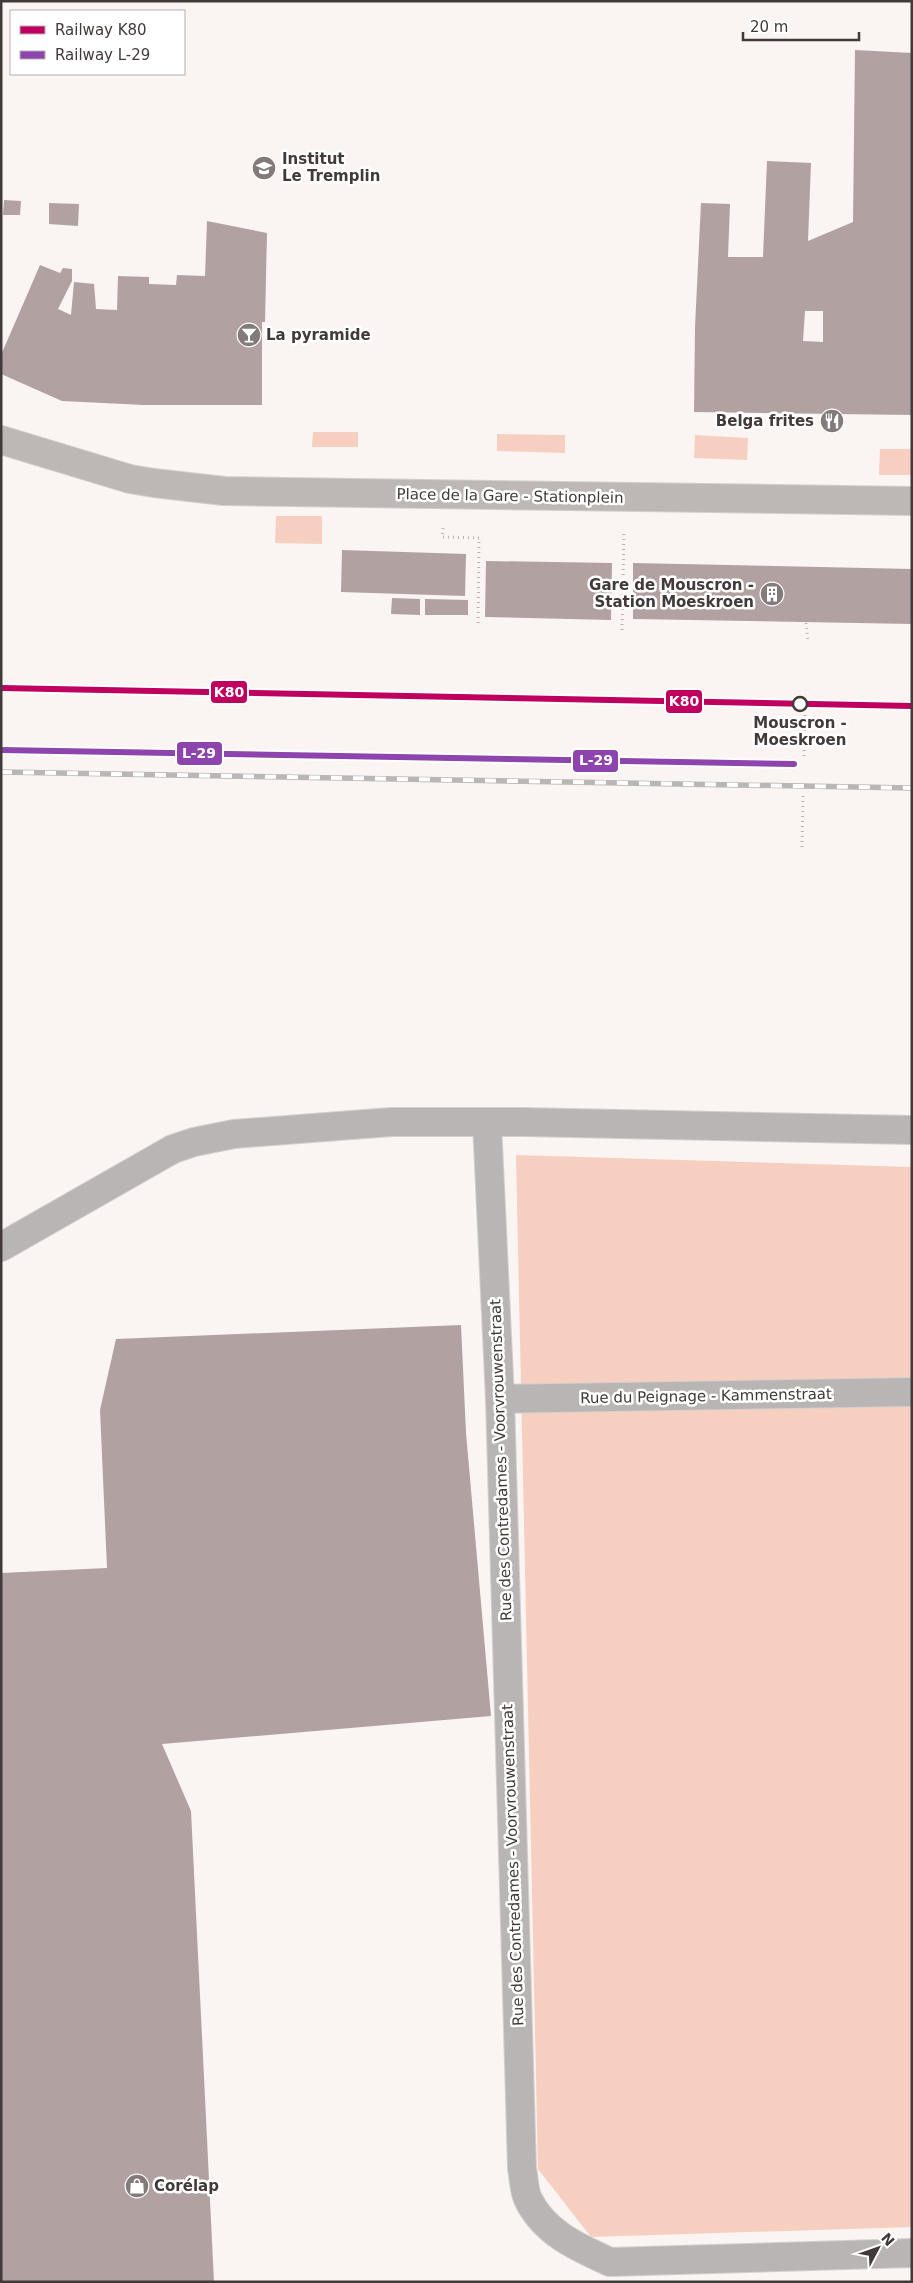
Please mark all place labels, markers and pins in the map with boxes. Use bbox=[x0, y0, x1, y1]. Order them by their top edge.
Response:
place label: Institut Le Tremplin bbox=[282, 150, 380, 185]
school or university icon: Institut Le Tremplin bbox=[251, 155, 277, 181]
bar icon: La pyramide bbox=[236, 322, 262, 348]
place label: La pyramide bbox=[266, 326, 371, 344]
restaurant icon: Belga frites bbox=[819, 408, 845, 434]
place label: Belga frites bbox=[716, 412, 814, 430]
place label: Gare de Mouscron - Station Moeskroen bbox=[589, 576, 754, 611]
building icon: Gare de Mouscron - Station Moeskroen bbox=[759, 581, 785, 607]
marker: Mouscron - Moeskroen bbox=[792, 696, 808, 712]
place label: Mouscron - Moeskroen bbox=[753, 714, 847, 749]
shop icon: Corélap bbox=[124, 2173, 150, 2199]
place label: Corélap bbox=[154, 2177, 219, 2195]

